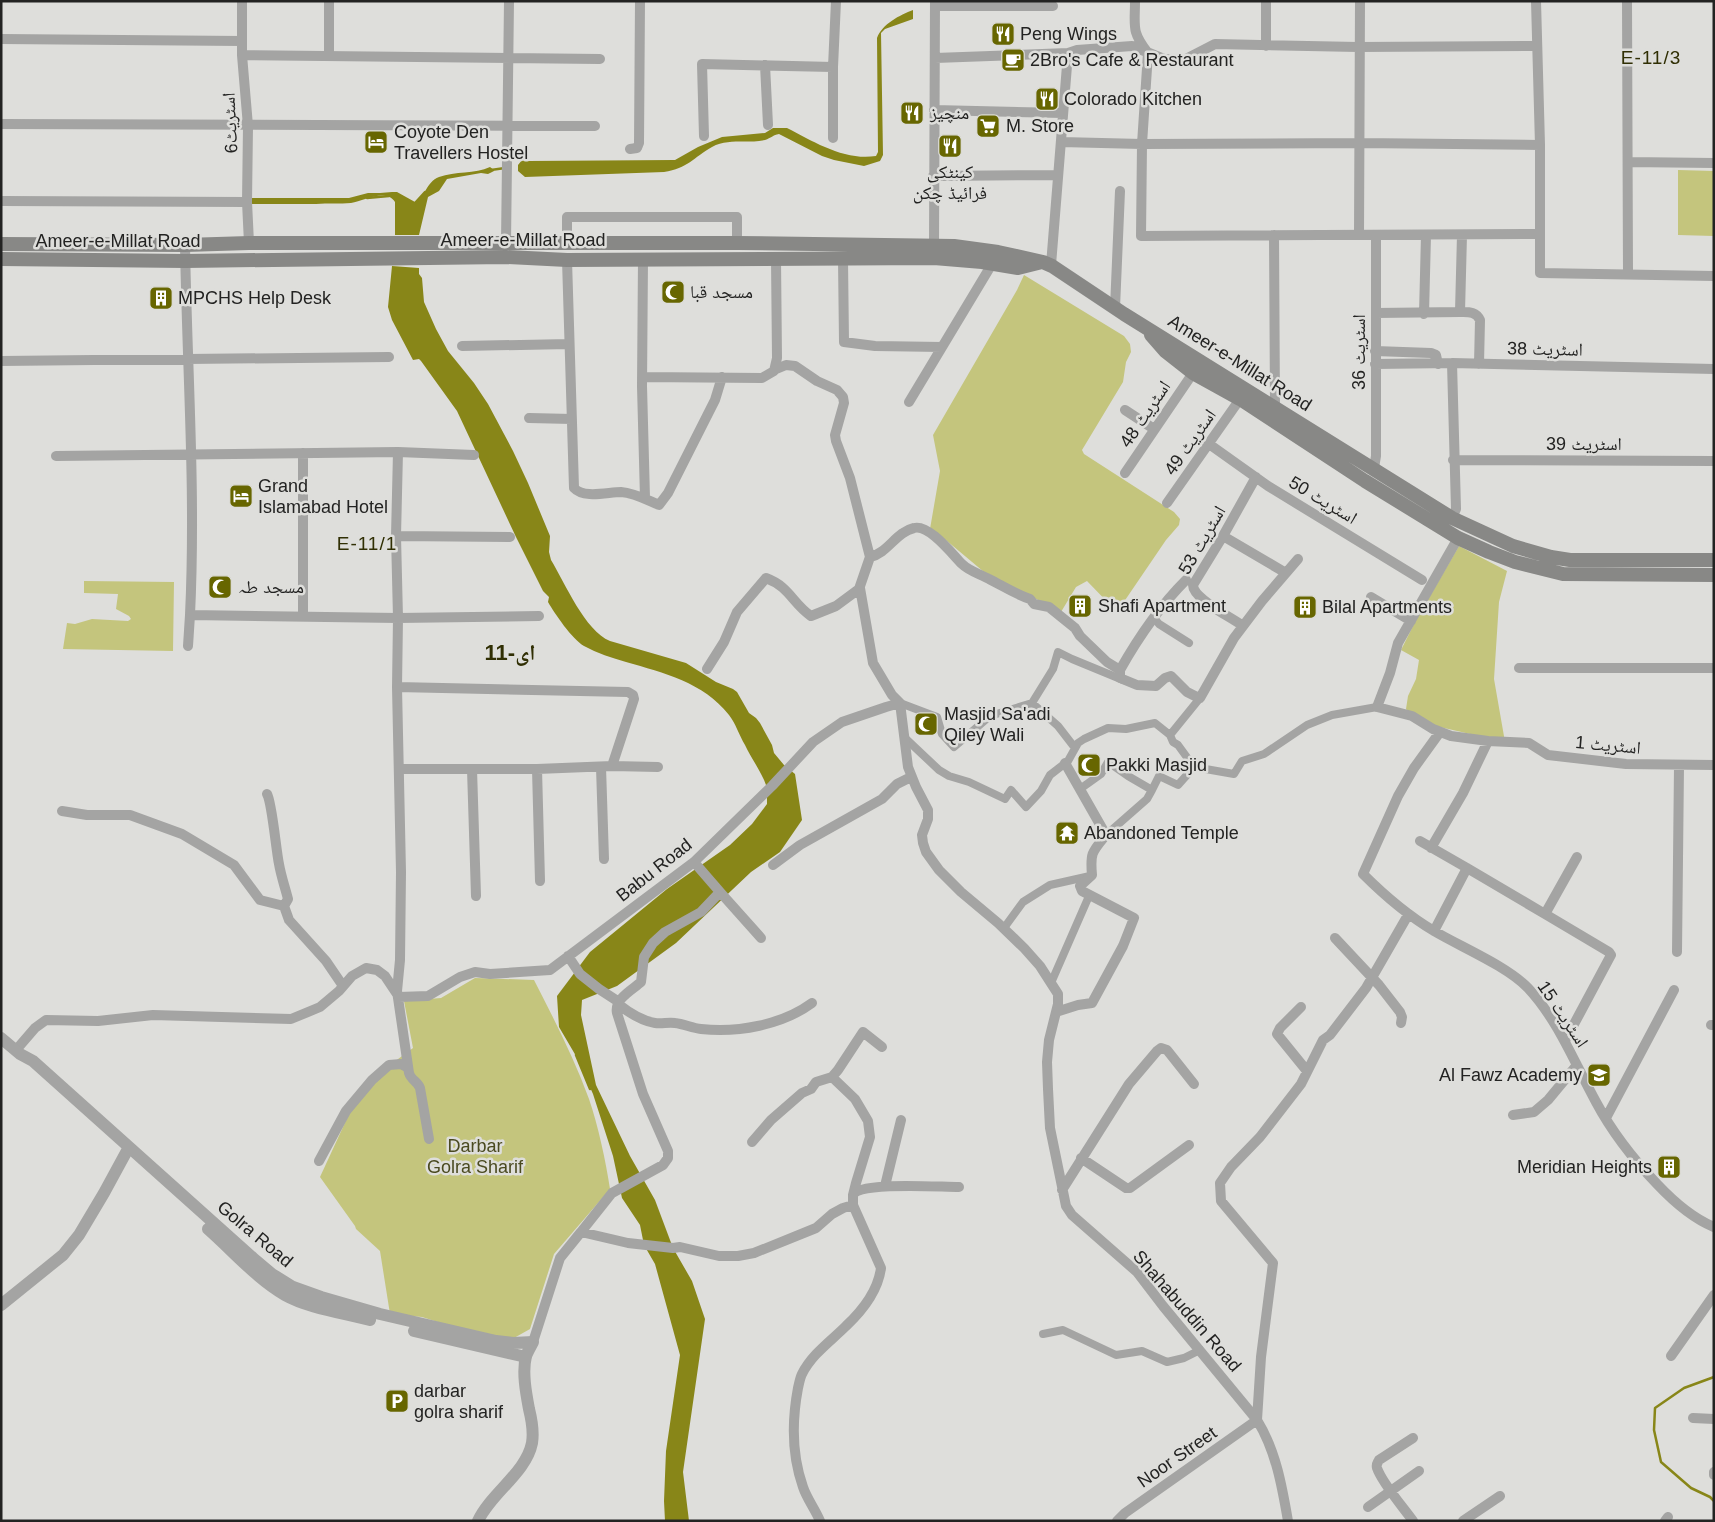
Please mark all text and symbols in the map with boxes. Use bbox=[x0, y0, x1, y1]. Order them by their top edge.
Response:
restaurant icon: Peng Wings bbox=[990, 21, 1016, 47]
place label: Peng Wings bbox=[1020, 24, 1117, 44]
cafe icon: 2Bro's Cafe & Restaurant bbox=[1000, 47, 1026, 73]
district label: E-11/3 bbox=[1621, 47, 1681, 68]
place label: 2Bro's Cafe & Restaurant bbox=[1030, 50, 1234, 70]
restaurant icon: Colorado Kitchen bbox=[1034, 86, 1060, 112]
place label: Colorado Kitchen bbox=[1064, 89, 1202, 109]
street label: اسٹریٹ6 bbox=[218, 92, 242, 154]
restaurant icon: منچیز bbox=[899, 100, 925, 126]
place label: منچیز bbox=[929, 103, 969, 124]
supermarket icon: M. Store bbox=[975, 113, 1001, 139]
place label: M. Store bbox=[1006, 116, 1074, 136]
place label: Coyote Den Travellers Hostel bbox=[394, 122, 528, 163]
hotel icon: Coyote Den Travellers Hostel bbox=[363, 129, 389, 155]
restaurant icon: کینٹکی فرائیڈ چکن bbox=[937, 133, 963, 159]
place label: کینٹکی فرائیڈ چکن bbox=[913, 162, 987, 204]
street label: Ameer-e-Millat Road bbox=[440, 230, 606, 250]
street label: Ameer-e-Millat Road bbox=[35, 231, 201, 251]
mosque icon: مسجد قبا bbox=[660, 279, 686, 305]
place label: مسجد قبا bbox=[690, 282, 753, 303]
building icon: MPCHS Help Desk bbox=[148, 285, 174, 311]
place label: MPCHS Help Desk bbox=[178, 288, 332, 308]
street label: Ameer-e-Millat Road bbox=[1165, 311, 1315, 415]
street label: اسٹریٹ 36 bbox=[1349, 314, 1369, 390]
street label: اسٹریٹ 38 bbox=[1507, 338, 1583, 360]
street label: اسٹریٹ 48 bbox=[1116, 377, 1175, 451]
street label: اسٹریٹ 49 bbox=[1160, 405, 1220, 479]
street label: اسٹریٹ 39 bbox=[1546, 434, 1622, 454]
street label: اسٹریٹ 50 bbox=[1285, 472, 1361, 528]
place label: Grand Islamabad Hotel bbox=[258, 476, 388, 517]
hotel icon: Grand Islamabad Hotel bbox=[228, 483, 254, 509]
street label: اسٹریٹ 53 bbox=[1174, 502, 1230, 578]
district label: E-11/1 bbox=[337, 533, 397, 554]
mosque icon: مسجد طہ bbox=[207, 574, 233, 600]
place label: مسجد طہ bbox=[238, 577, 304, 597]
building icon: Shafi Apartment bbox=[1067, 593, 1093, 619]
building icon: Bilal Apartments bbox=[1292, 594, 1318, 620]
place label: Shafi Apartment bbox=[1098, 596, 1226, 616]
place label: Bilal Apartments bbox=[1322, 597, 1452, 617]
district label: ای-11 bbox=[485, 640, 535, 666]
place label: Masjid Sa'adi Qiley Wali bbox=[944, 704, 1051, 745]
mosque icon: Masjid Sa'adi Qiley Wali bbox=[913, 711, 939, 737]
street label: اسٹریٹ 1 bbox=[1574, 732, 1642, 758]
mosque icon: Pakki Masjid bbox=[1076, 752, 1102, 778]
place label: Pakki Masjid bbox=[1106, 755, 1207, 775]
temple icon: Abandoned Temple bbox=[1054, 820, 1080, 846]
place label: Abandoned Temple bbox=[1084, 823, 1239, 843]
street label: Babu Road bbox=[612, 834, 696, 906]
street label: اسٹریٹ 15 bbox=[1533, 977, 1592, 1051]
school or university icon: Al Fawz Academy bbox=[1586, 1062, 1612, 1088]
place label: Al Fawz Academy bbox=[1439, 1065, 1582, 1085]
park label: Darbar Golra Sharif bbox=[427, 1136, 524, 1177]
building icon: Meridian Heights bbox=[1656, 1154, 1682, 1180]
place label: Meridian Heights bbox=[1517, 1157, 1652, 1177]
street label: Golra Road bbox=[213, 1197, 297, 1271]
street label: Shahabuddin Road bbox=[1129, 1246, 1245, 1376]
place label: darbar golra sharif bbox=[414, 1381, 504, 1422]
parking icon: darbar golra sharif bbox=[384, 1388, 410, 1414]
street label: Noor Street bbox=[1134, 1422, 1220, 1492]

